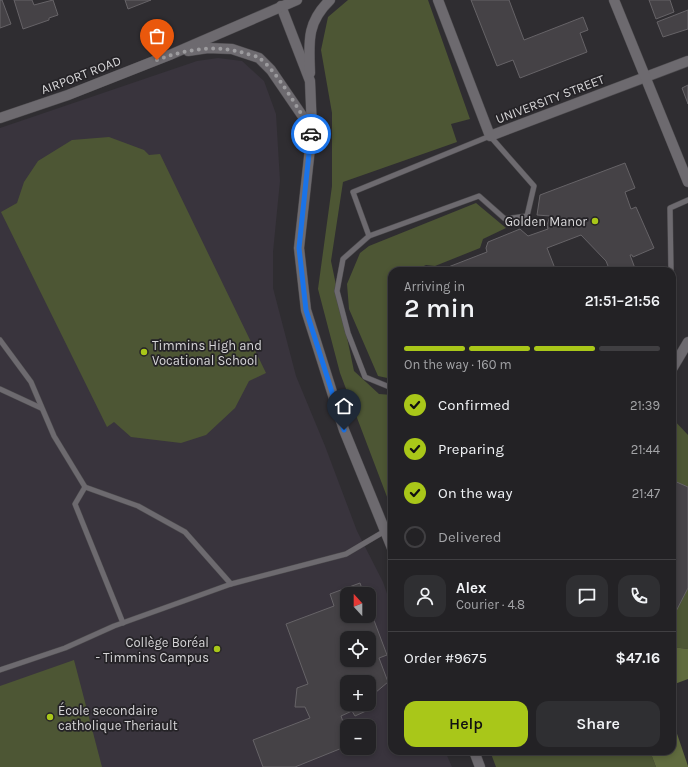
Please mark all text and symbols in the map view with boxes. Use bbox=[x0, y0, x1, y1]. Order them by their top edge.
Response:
pin bbox=[140, 19, 174, 60]
icon: bag bbox=[146, 25, 168, 47]
street label: AIRPORT ROAD bbox=[39, 53, 123, 97]
street label: UNIVERSITY STREET bbox=[494, 71, 607, 127]
courier bbox=[291, 114, 331, 154]
icon: car bbox=[300, 123, 322, 145]
place label: Golden Manor bbox=[505, 214, 587, 229]
marker: Golden Manor bbox=[590, 216, 600, 226]
text: Arriving in bbox=[404, 279, 465, 294]
text: 21:51–21:56 bbox=[585, 292, 660, 310]
text: 2 min bbox=[404, 293, 475, 324]
place label: Timmins High and Vocational School bbox=[152, 338, 262, 368]
marker: Timmins High and Vocational School bbox=[139, 347, 149, 357]
text: On the way · 160 m bbox=[404, 357, 512, 372]
pin bbox=[327, 389, 361, 430]
icon: check bbox=[404, 394, 426, 416]
icon: home bbox=[333, 395, 355, 417]
text: Confirmed bbox=[438, 396, 510, 414]
text: 21:39 bbox=[630, 398, 660, 413]
icon: check bbox=[404, 438, 426, 460]
text: Preparing bbox=[438, 440, 504, 458]
text: 21:44 bbox=[631, 442, 660, 457]
icon: check bbox=[404, 482, 426, 504]
text: On the way bbox=[438, 484, 512, 502]
text: 21:47 bbox=[632, 486, 660, 501]
text: Delivered bbox=[438, 528, 502, 546]
button: person bbox=[404, 575, 446, 617]
button: chat bbox=[566, 575, 608, 617]
button: phone bbox=[618, 575, 660, 617]
text: Alex bbox=[456, 579, 486, 597]
north arrow bbox=[340, 587, 376, 623]
map controls bbox=[340, 587, 376, 755]
text: Courier · 4.8 bbox=[456, 597, 525, 612]
button: locate bbox=[340, 631, 376, 667]
place label: Collège Boréal - Timmins Campus bbox=[95, 635, 209, 665]
marker: Collège Boréal - Timmins Campus bbox=[212, 644, 222, 654]
text: Order #9675 bbox=[404, 649, 487, 667]
text: $47.16 bbox=[616, 649, 660, 667]
button: + bbox=[340, 675, 376, 711]
place label: École secondaire catholique Theriault bbox=[58, 701, 178, 734]
button: Help bbox=[404, 701, 528, 747]
button: Share bbox=[536, 701, 660, 747]
marker: École secondaire catholique Theriault bbox=[45, 712, 55, 722]
button: − bbox=[340, 719, 376, 755]

